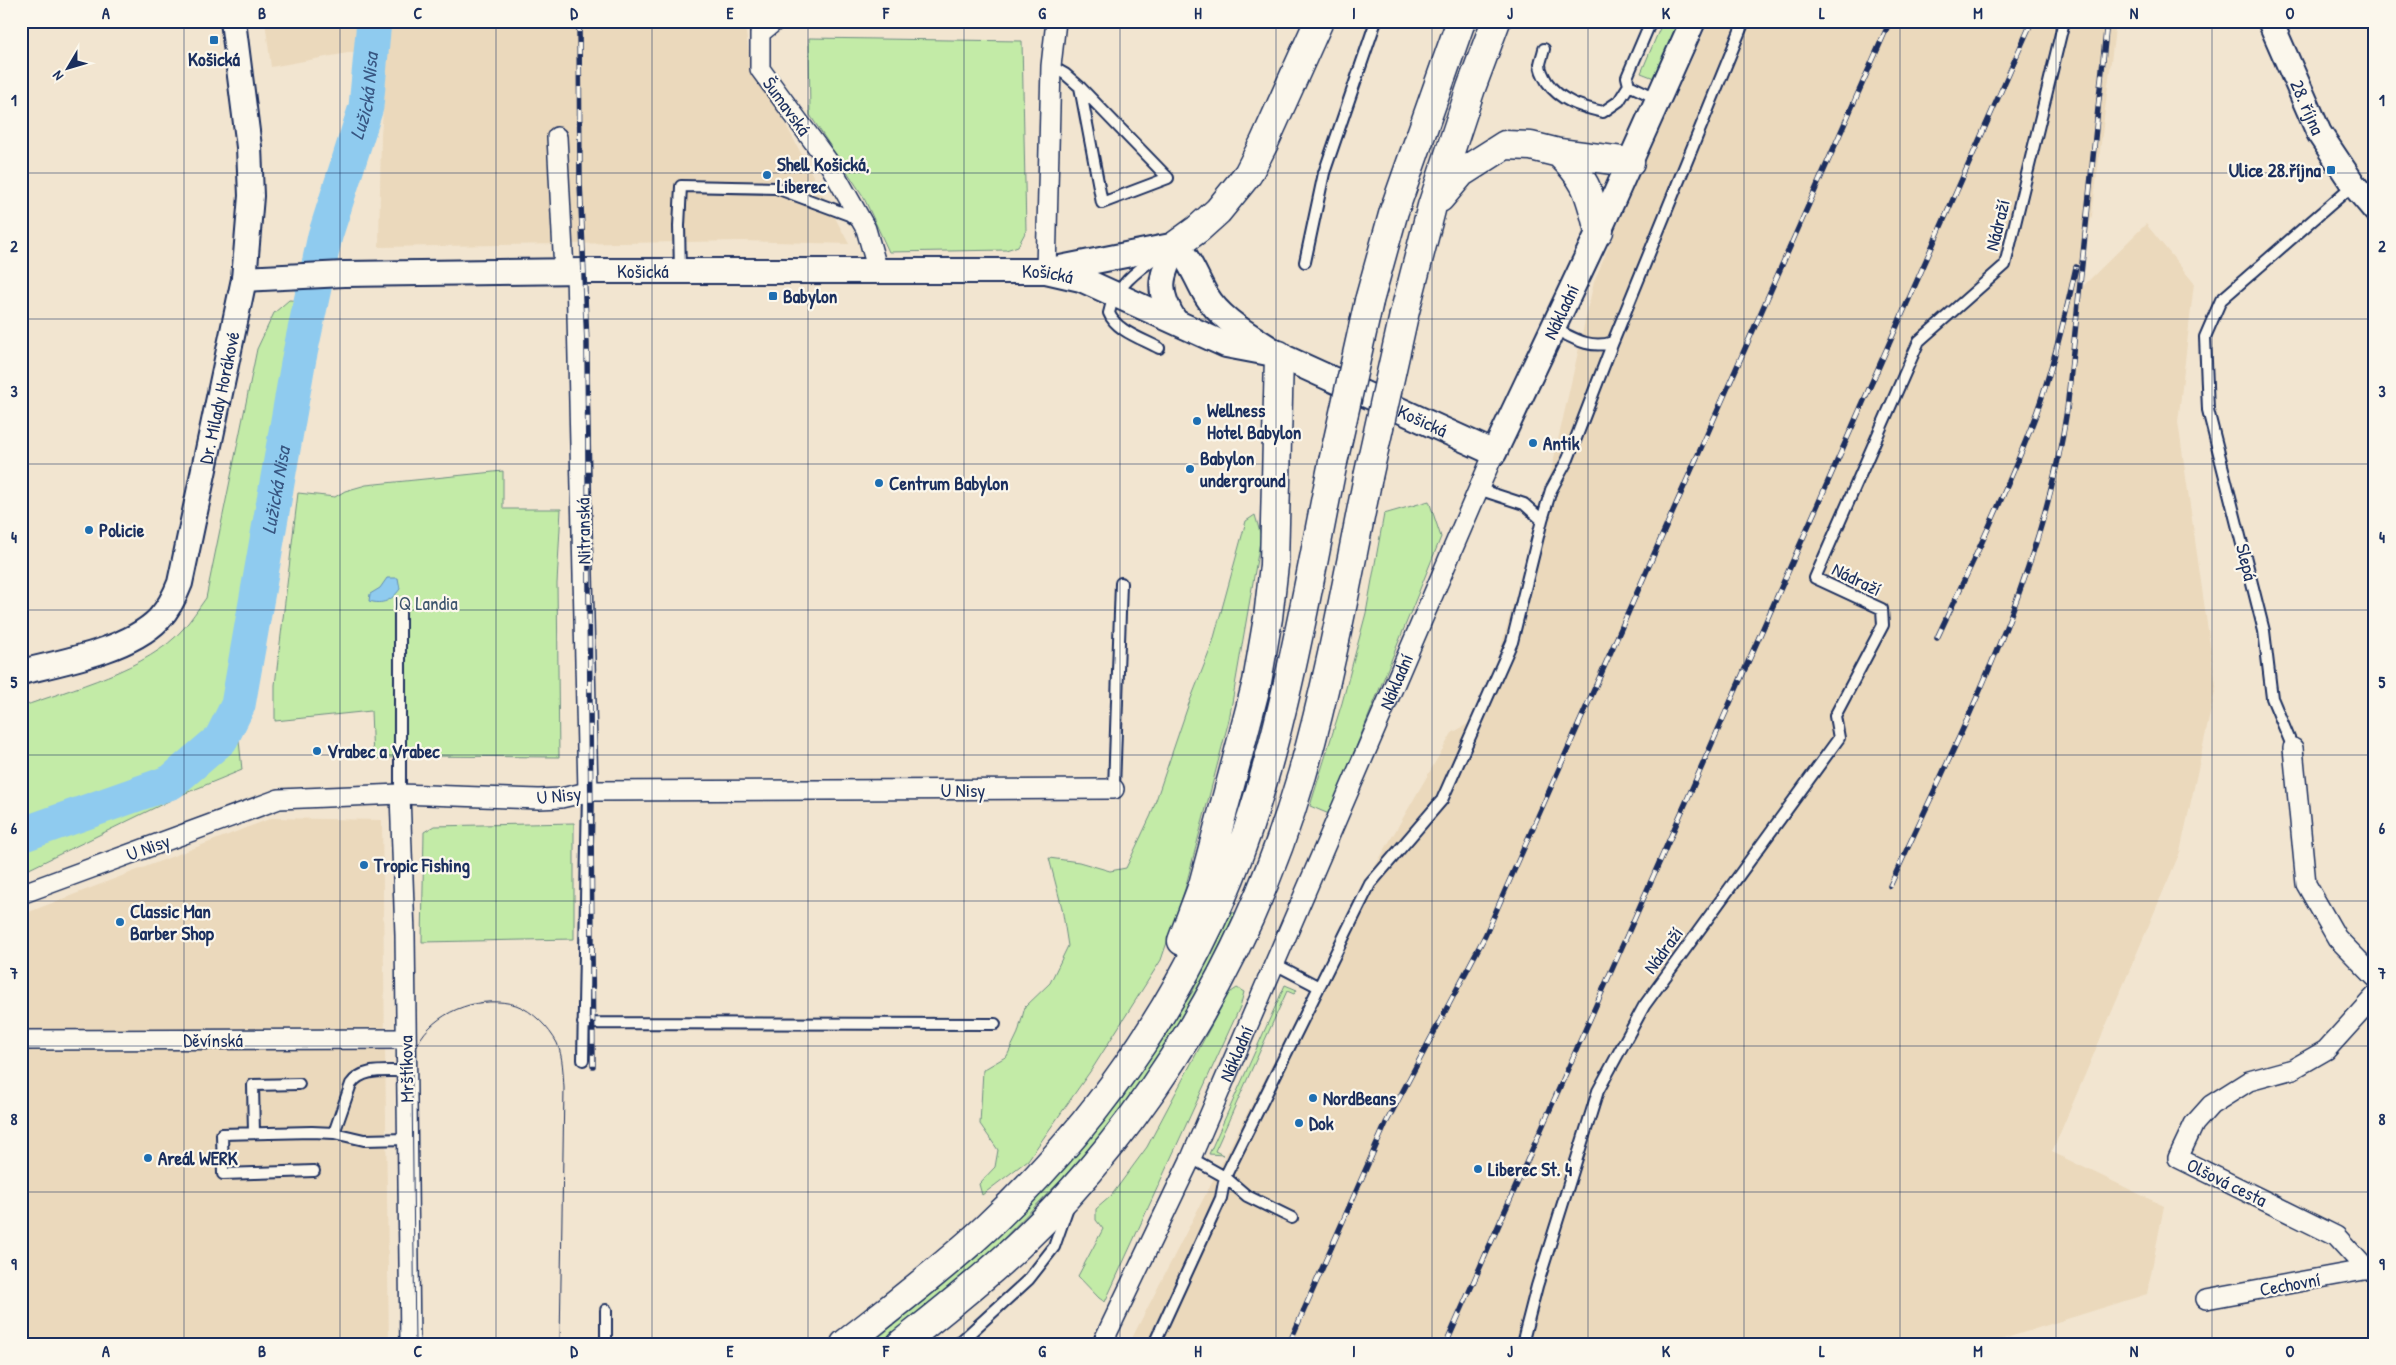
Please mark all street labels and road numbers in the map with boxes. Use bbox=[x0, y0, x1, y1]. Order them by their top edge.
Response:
street label: Šumavská bbox=[757, 71, 818, 141]
street label: 28. října bbox=[2284, 75, 2331, 139]
street label: Nádraží bbox=[1978, 197, 2016, 253]
street label: Košická bbox=[617, 258, 669, 284]
street label: Košická bbox=[1022, 258, 1077, 290]
street label: Nákladní bbox=[1537, 280, 1585, 343]
street label: Dr. Milady Horákové bbox=[192, 328, 246, 466]
street label: Košická bbox=[1393, 398, 1452, 443]
street label: Nitranská bbox=[569, 497, 597, 565]
street label: Slepá bbox=[2230, 541, 2264, 584]
street label: Nádraží bbox=[1828, 556, 1886, 602]
street label: Nákladní bbox=[1372, 649, 1419, 713]
street label: U Nisy bbox=[941, 777, 985, 803]
street label: U Nisy bbox=[535, 780, 583, 810]
street label: U Nisy bbox=[123, 827, 173, 867]
street label: Nádraží bbox=[1637, 921, 1689, 979]
street label: Nákladní bbox=[1212, 1022, 1259, 1085]
street label: Děvínská bbox=[183, 1027, 243, 1053]
street label: Mrštíkova bbox=[392, 1035, 420, 1103]
street label: Olšová cesta bbox=[2183, 1151, 2272, 1213]
street label: Cechovní bbox=[2257, 1266, 2323, 1302]

